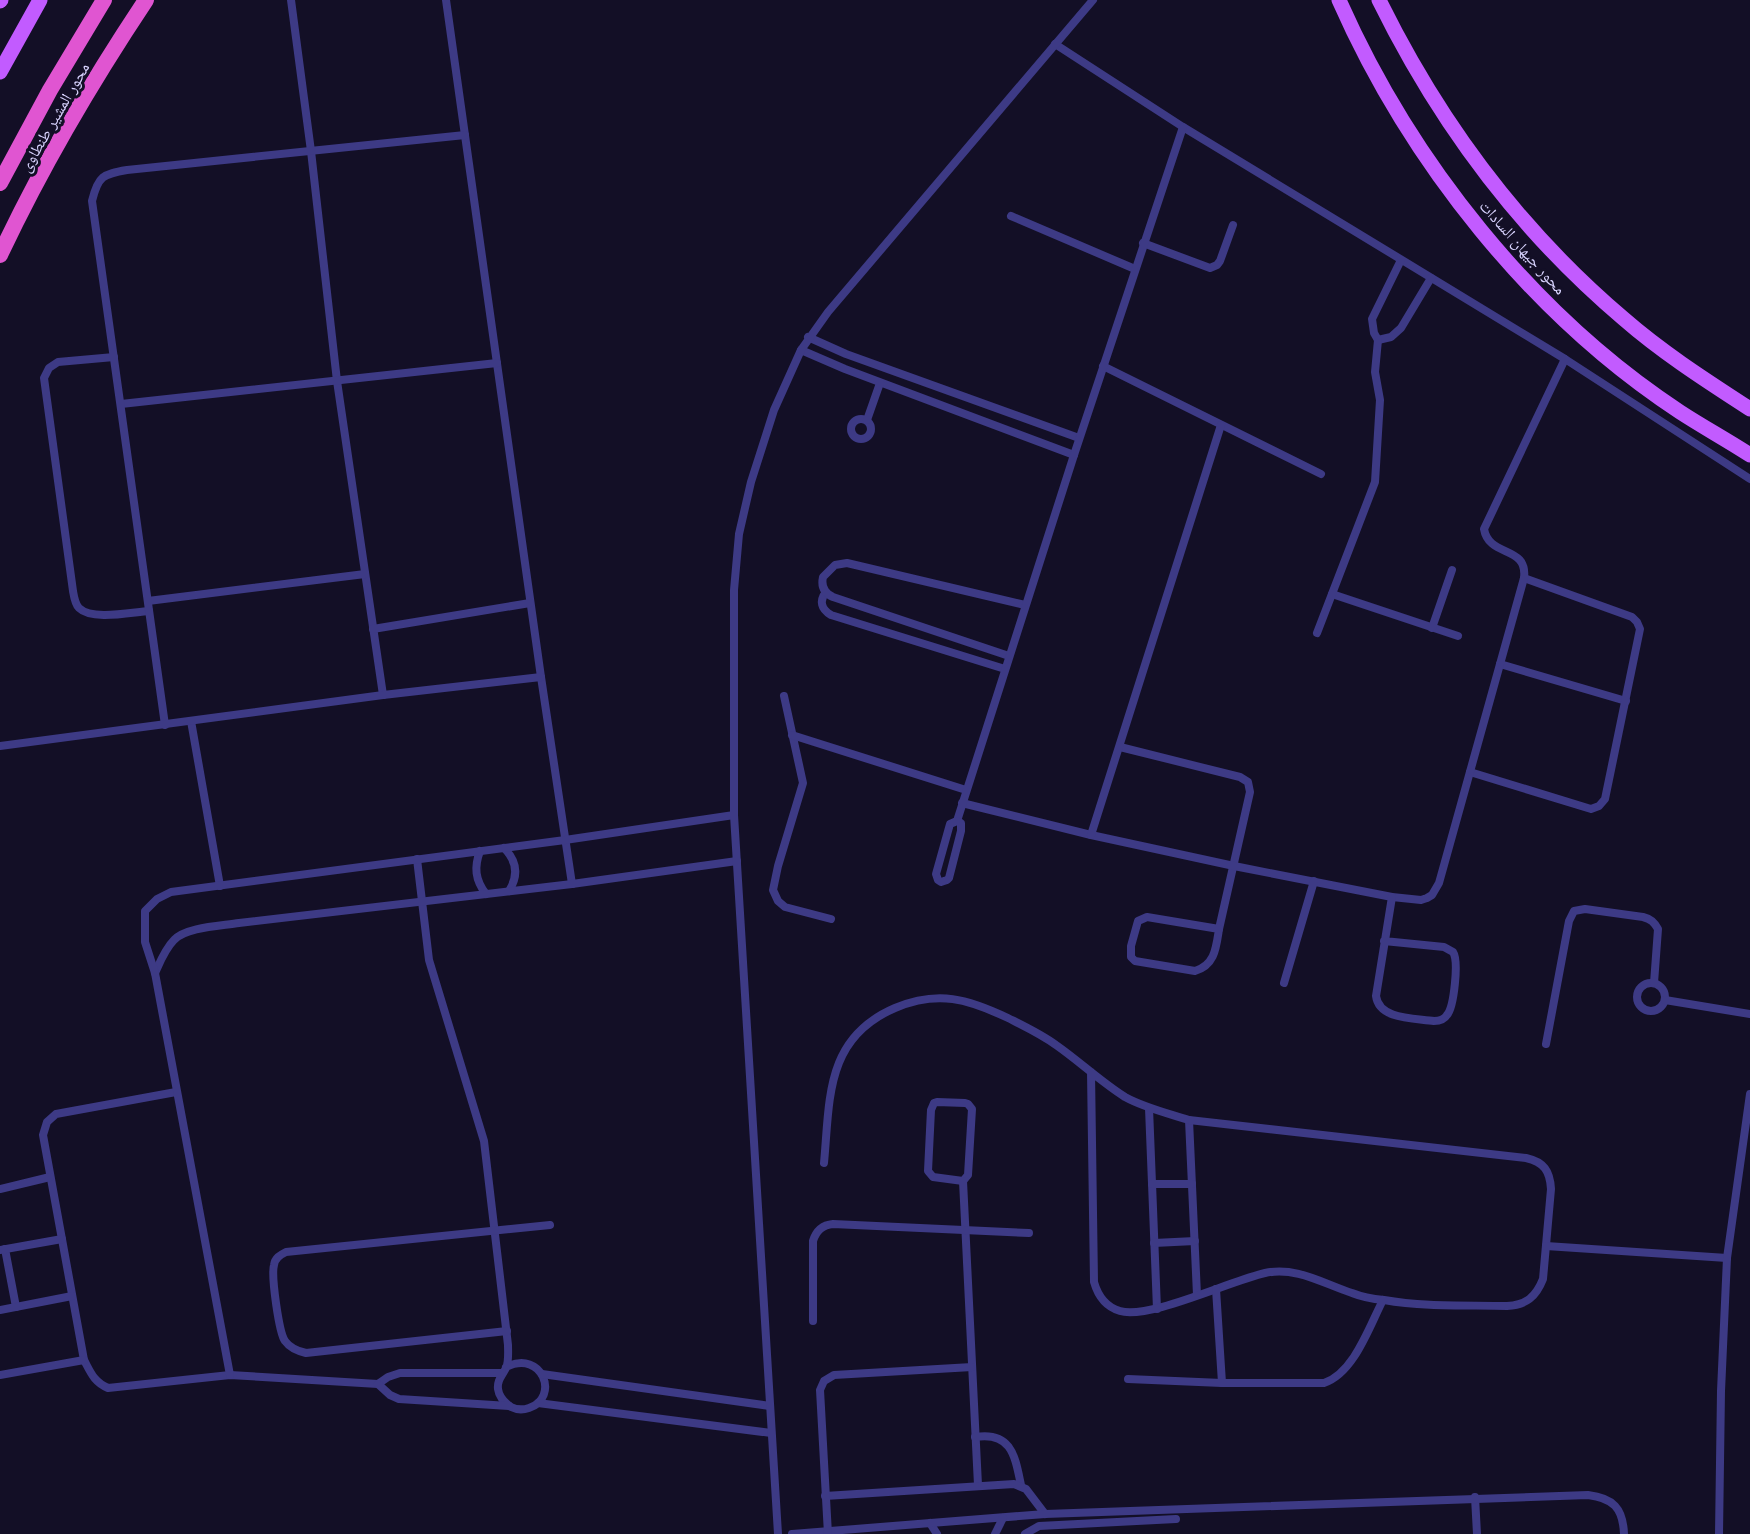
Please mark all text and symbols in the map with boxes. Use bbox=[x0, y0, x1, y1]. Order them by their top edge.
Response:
street label: محور المشير طنطاوى bbox=[14, 58, 94, 176]
street label: محور جيهان السادات bbox=[1475, 195, 1571, 299]

